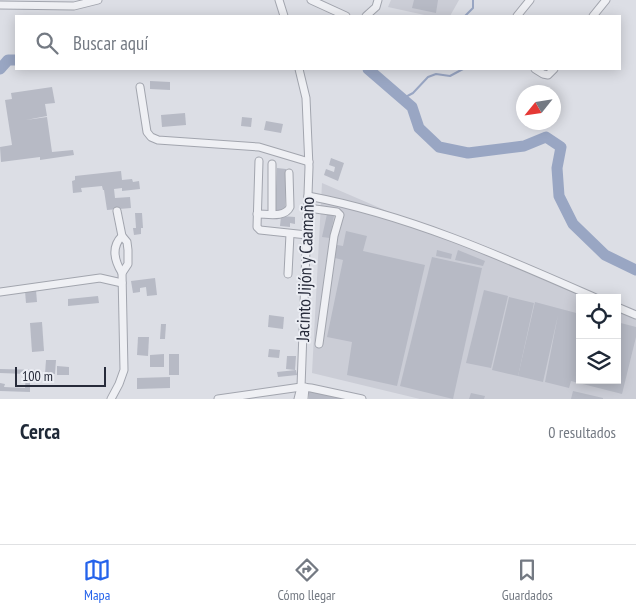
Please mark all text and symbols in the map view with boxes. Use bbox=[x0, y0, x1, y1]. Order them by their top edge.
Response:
search box bbox=[15, 15, 621, 70]
icon: search bbox=[33, 29, 61, 57]
text: Buscar aquí bbox=[73, 31, 148, 55]
north arrow bbox=[516, 85, 561, 130]
street label: Jacinto Jijón y Caamaño bbox=[291, 196, 319, 343]
map controls bbox=[576, 294, 621, 384]
button: locate bbox=[576, 294, 621, 339]
button: layers bbox=[576, 339, 621, 384]
scale bar bbox=[15, 364, 106, 387]
text: 100 m bbox=[22, 367, 53, 385]
text: Cerca bbox=[20, 418, 60, 445]
text: 0 resultados bbox=[548, 422, 616, 442]
tab: Mapa bbox=[83, 556, 111, 604]
tab: Cómo llegar bbox=[278, 556, 335, 604]
tab: Guardados bbox=[502, 556, 553, 604]

